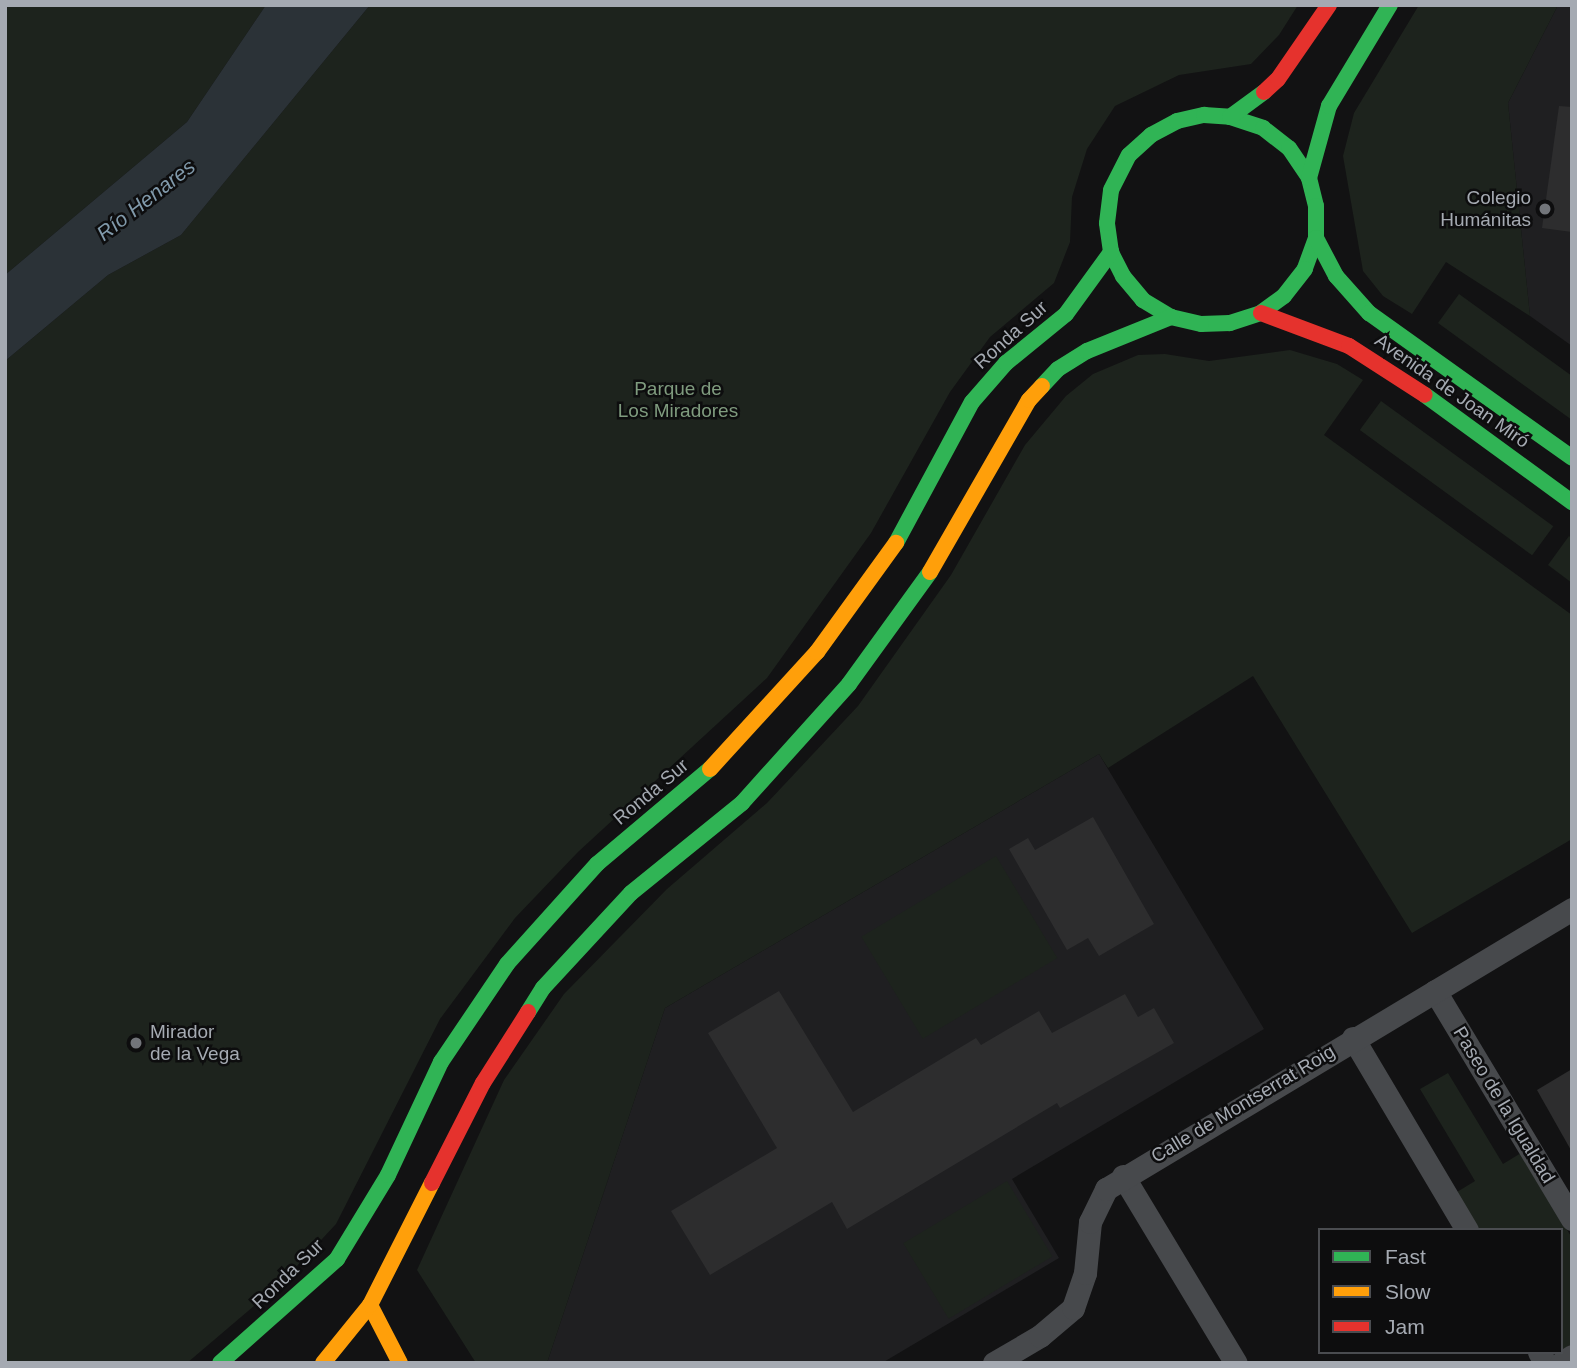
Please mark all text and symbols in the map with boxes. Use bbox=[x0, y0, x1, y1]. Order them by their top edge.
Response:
water label: Río Henares bbox=[92, 154, 200, 246]
place label: Colegio Humánitas bbox=[1440, 187, 1531, 231]
marker: Colegio Humánitas bbox=[1537, 201, 1553, 217]
street label: Ronda Sur bbox=[970, 296, 1052, 374]
street label: Avenida de Joan Miró bbox=[1370, 329, 1534, 453]
park label: Parque de Los Miradores bbox=[618, 378, 738, 422]
street label: Ronda Sur bbox=[609, 754, 693, 830]
place label: Mirador de la Vega bbox=[150, 1021, 240, 1065]
street label: Paseo de la Igualdad bbox=[1448, 1023, 1560, 1187]
marker: Mirador de la Vega bbox=[128, 1035, 144, 1051]
street label: Calle de Montserrat Roig bbox=[1147, 1040, 1339, 1168]
legend bbox=[1318, 1228, 1563, 1354]
street label: Ronda Sur bbox=[247, 1234, 329, 1314]
text: Fast bbox=[1385, 1245, 1426, 1268]
text: Slow bbox=[1385, 1280, 1431, 1303]
text: Jam bbox=[1385, 1315, 1425, 1338]

